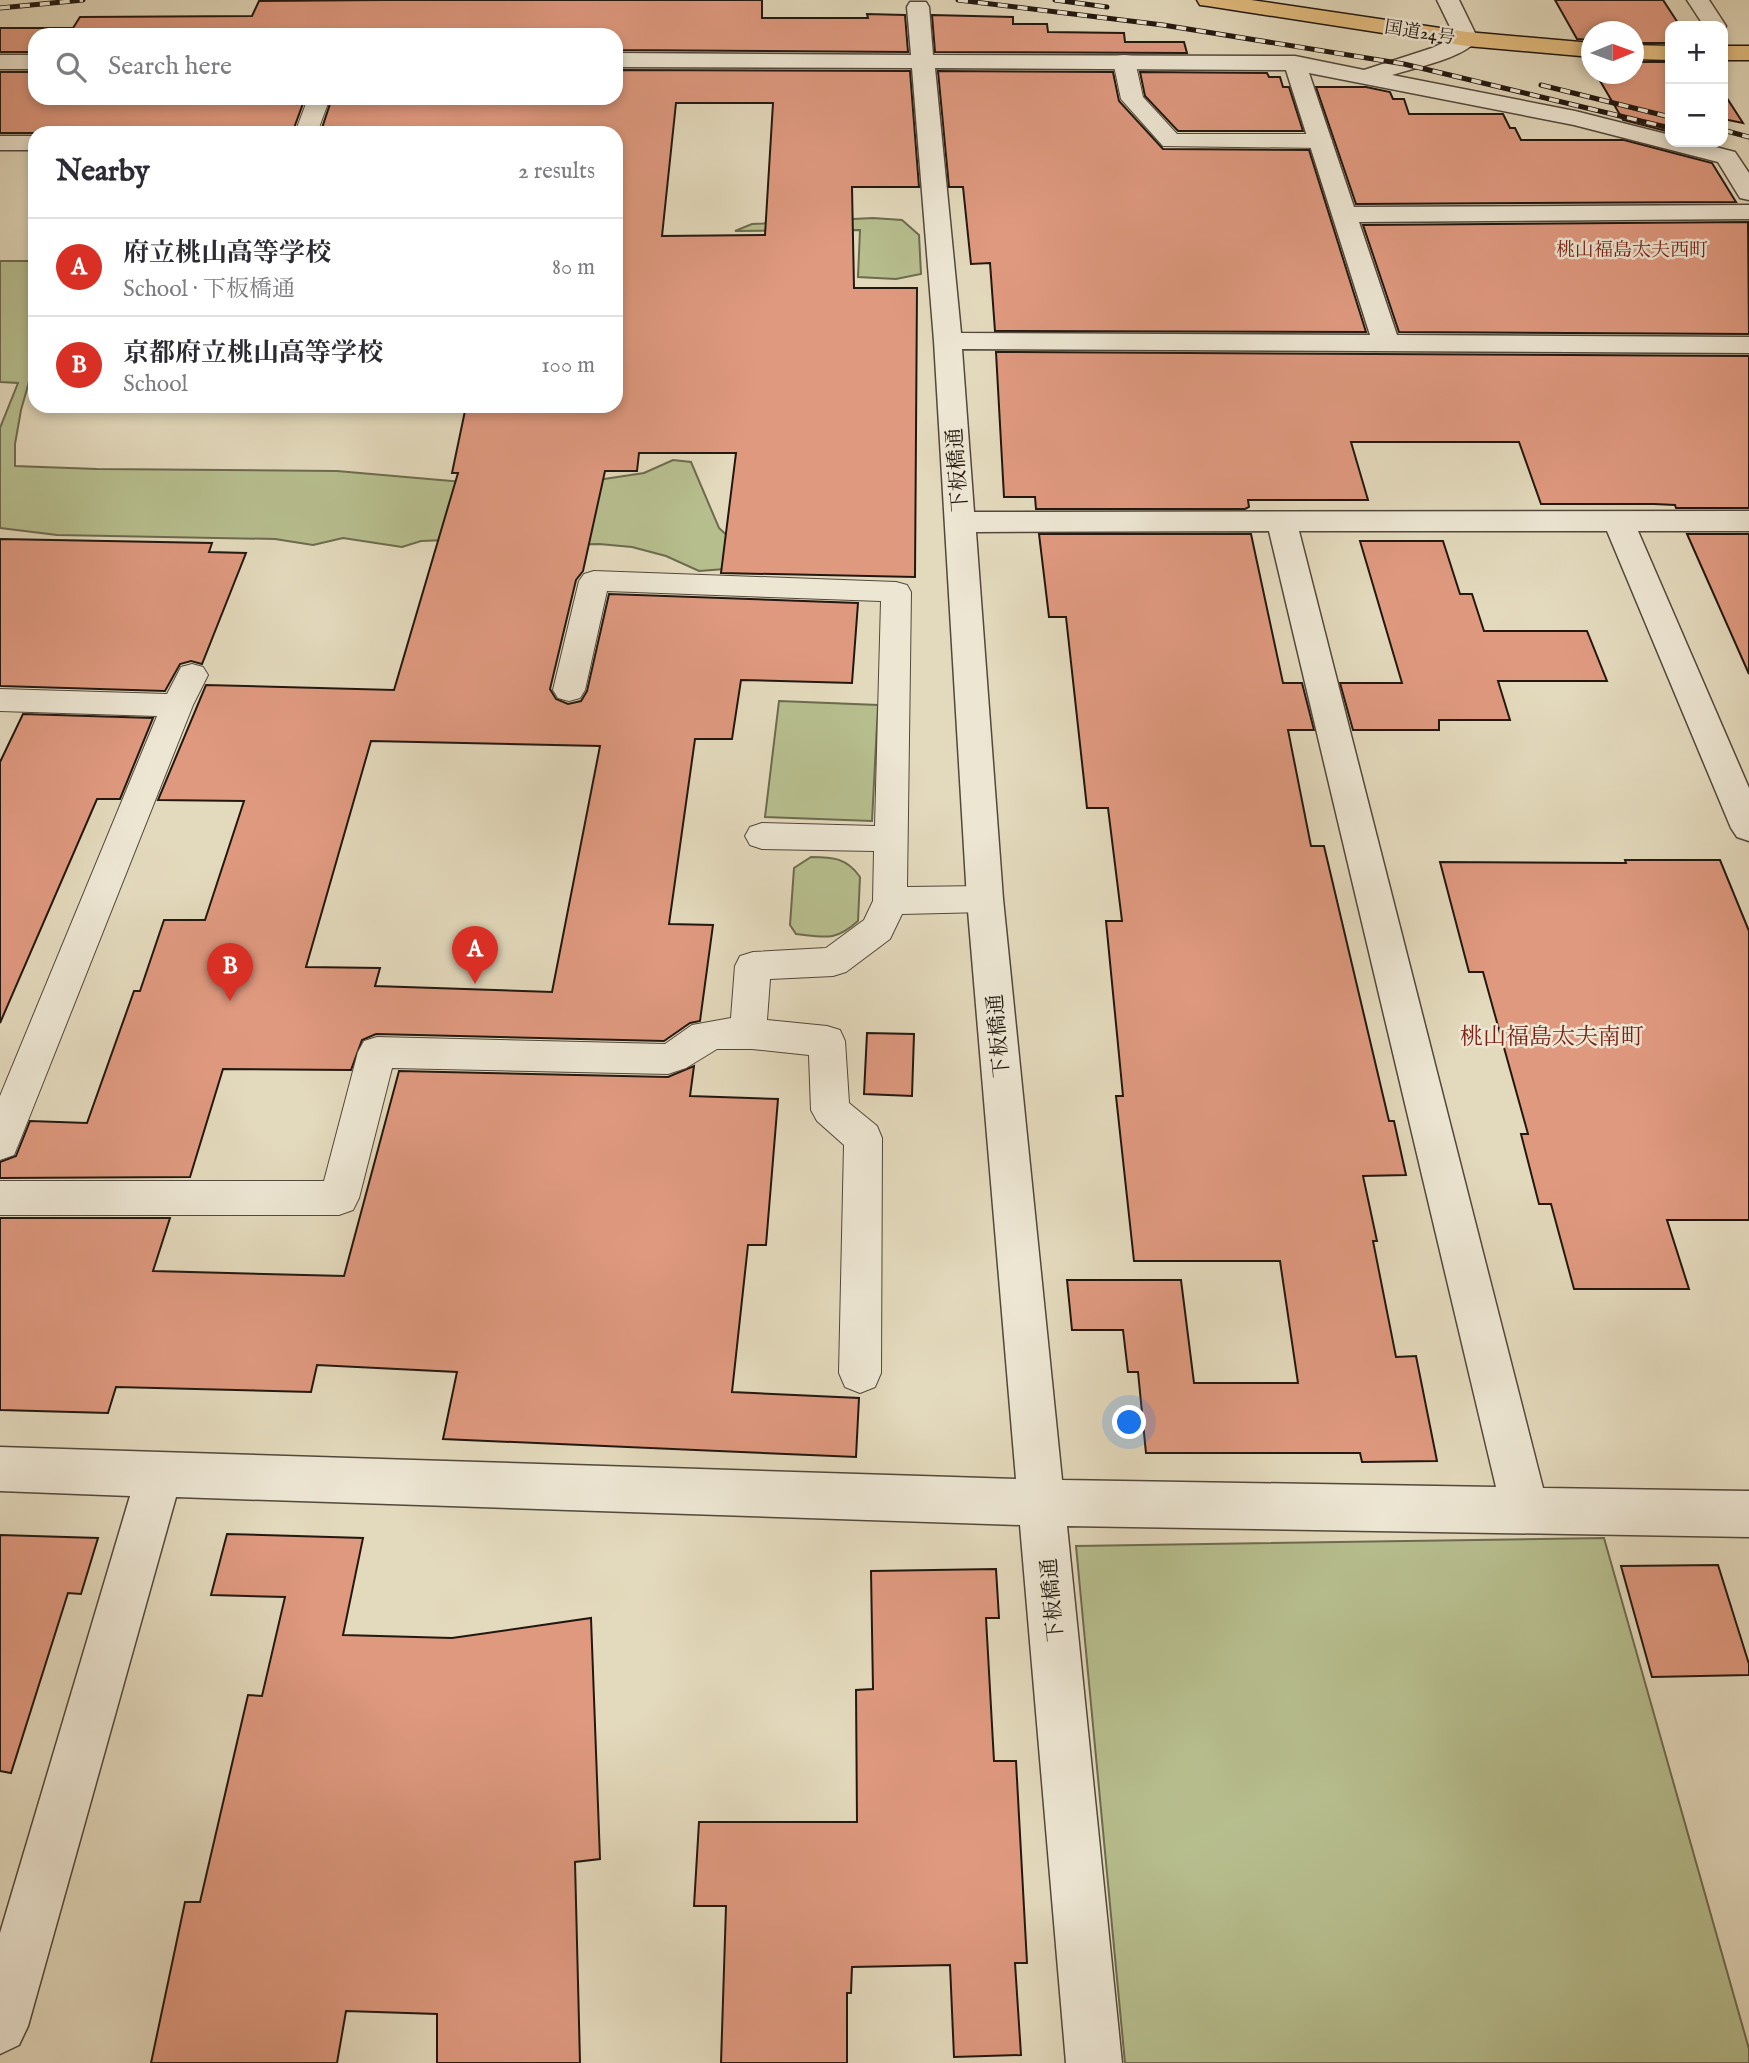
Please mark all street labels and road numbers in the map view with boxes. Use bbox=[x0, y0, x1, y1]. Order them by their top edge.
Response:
street label: 国道24号 bbox=[1383, 17, 1457, 50]
street label: 下板橋通 bbox=[942, 427, 975, 513]
street label: 下板橋通 bbox=[982, 993, 1017, 1079]
street label: 下板橋通 bbox=[1036, 1557, 1071, 1643]

